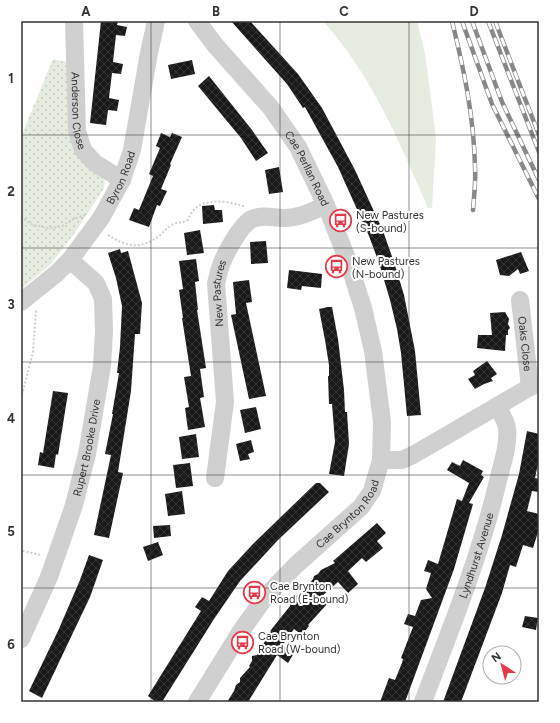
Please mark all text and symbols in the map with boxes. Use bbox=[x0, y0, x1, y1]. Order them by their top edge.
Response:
text: A bbox=[81, 4, 91, 19]
text: B bbox=[212, 4, 220, 19]
text: C bbox=[339, 4, 349, 19]
text: D bbox=[469, 4, 479, 19]
text: 1 bbox=[8, 71, 14, 86]
street label: Anderson Close bbox=[68, 72, 88, 151]
street label: Cae Perllan Road bbox=[282, 129, 332, 208]
street label: Byron Road bbox=[104, 149, 138, 207]
text: 2 bbox=[7, 184, 15, 199]
bus stop icon: New Pastures (S-bound) bbox=[328, 208, 354, 234]
place label: New Pastures (S-bound) bbox=[356, 209, 424, 235]
bus stop icon: New Pastures (N-bound) bbox=[323, 254, 349, 280]
place label: New Pastures (N-bound) bbox=[352, 255, 420, 281]
street label: New Pastures bbox=[210, 258, 229, 327]
text: 3 bbox=[7, 297, 15, 312]
street label: Oaks Close bbox=[515, 316, 534, 372]
street label: Rupert Brooke Drive bbox=[70, 398, 103, 498]
text: 4 bbox=[7, 411, 15, 426]
street label: Cae Brynton Road bbox=[313, 478, 382, 551]
street label: Lyndhurst Avenue bbox=[457, 511, 497, 600]
text: 5 bbox=[7, 524, 15, 539]
bus stop icon: Cae Brynton Road (E-bound) bbox=[242, 579, 268, 605]
place label: Cae Brynton Road (E-bound) bbox=[270, 580, 349, 606]
bus stop icon: Cae Brynton Road (W-bound) bbox=[229, 629, 255, 655]
place label: Cae Brynton Road (W-bound) bbox=[258, 630, 341, 656]
text: 6 bbox=[7, 637, 15, 652]
north arrow bbox=[482, 645, 522, 685]
text: N bbox=[489, 650, 504, 665]

